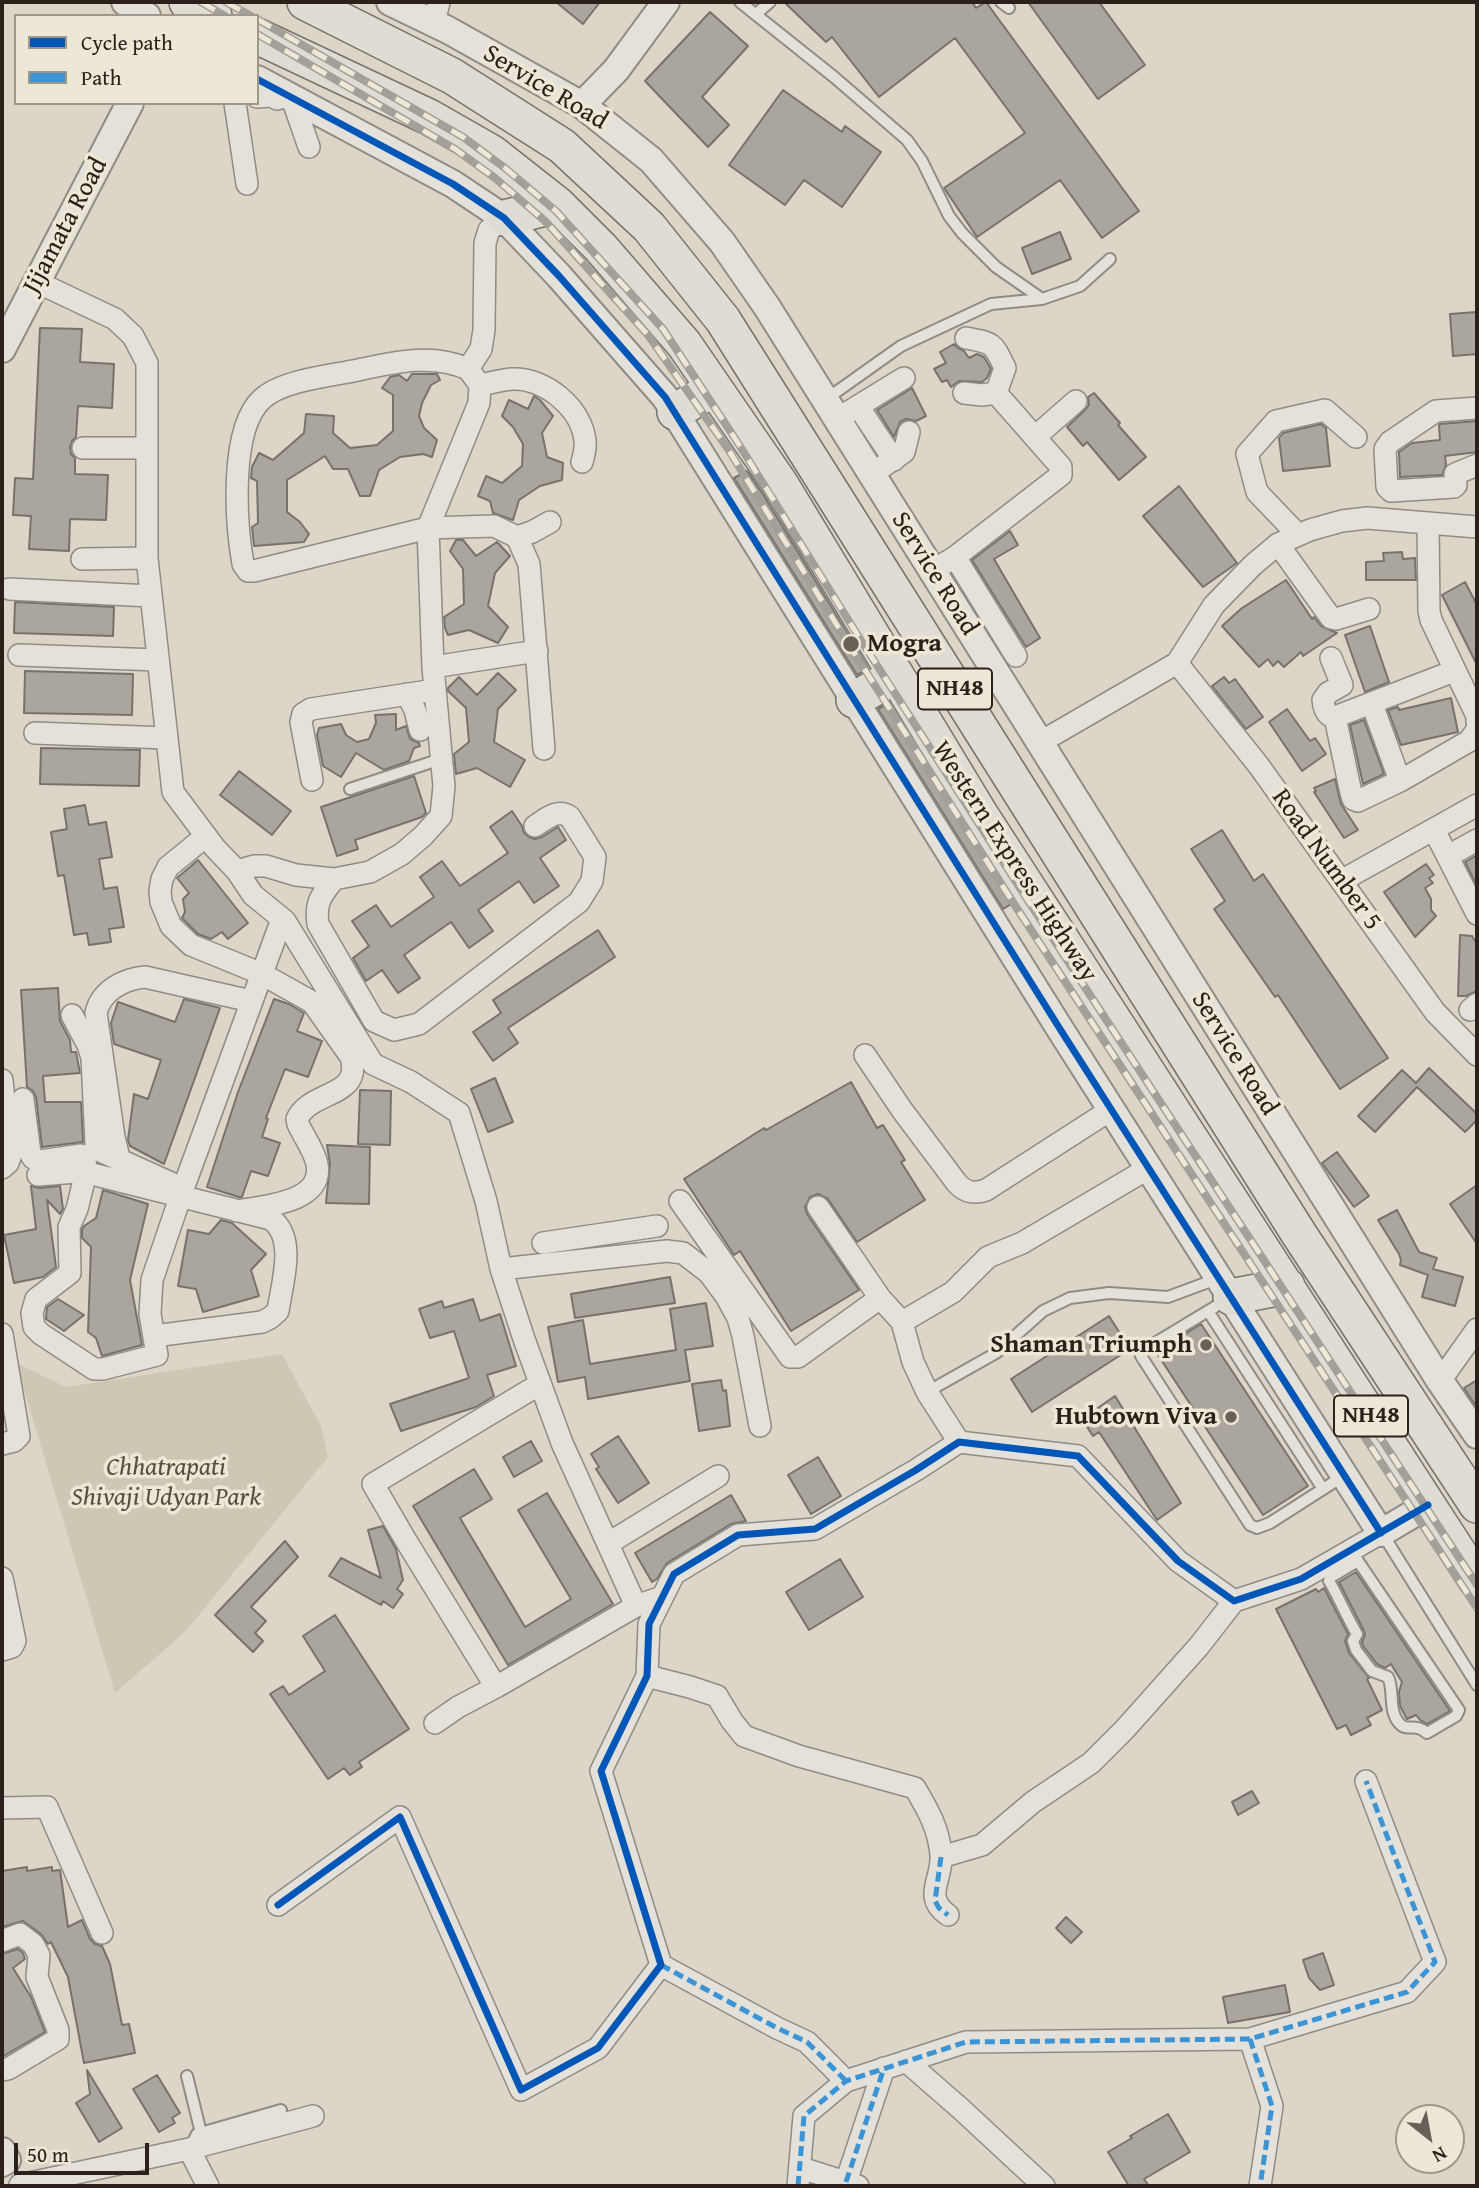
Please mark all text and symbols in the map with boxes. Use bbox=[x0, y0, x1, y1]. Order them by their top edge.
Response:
legend bbox=[14, 14, 259, 105]
text: Cycle path bbox=[81, 27, 173, 58]
street label: Service Road bbox=[477, 39, 613, 137]
text: Path bbox=[81, 62, 121, 93]
street label: Jijamata Road bbox=[17, 153, 115, 299]
street label: Service Road bbox=[884, 506, 984, 642]
place label: Mogra bbox=[867, 628, 942, 660]
marker: Mogra bbox=[841, 634, 861, 654]
road number: NH48 bbox=[918, 668, 992, 710]
street label: Western Express Highway bbox=[924, 736, 1104, 988]
street label: Road Number 5 bbox=[1264, 783, 1388, 937]
street label: Service Road bbox=[1184, 986, 1284, 1122]
place label: Shaman Triumph bbox=[990, 1329, 1192, 1361]
marker: Shaman Triumph bbox=[1198, 1337, 1214, 1353]
road number: NH48 bbox=[1334, 1396, 1408, 1436]
place label: Hubtown Viva bbox=[1055, 1401, 1217, 1433]
marker: Hubtown Viva bbox=[1223, 1409, 1239, 1425]
park label: Chhatrapati Shivaji Udyan Park bbox=[71, 1452, 261, 1514]
north arrow bbox=[1395, 2104, 1465, 2174]
scale bar bbox=[18, 2128, 152, 2172]
text: 50 m bbox=[27, 2139, 69, 2170]
text: N bbox=[1427, 2140, 1452, 2171]

